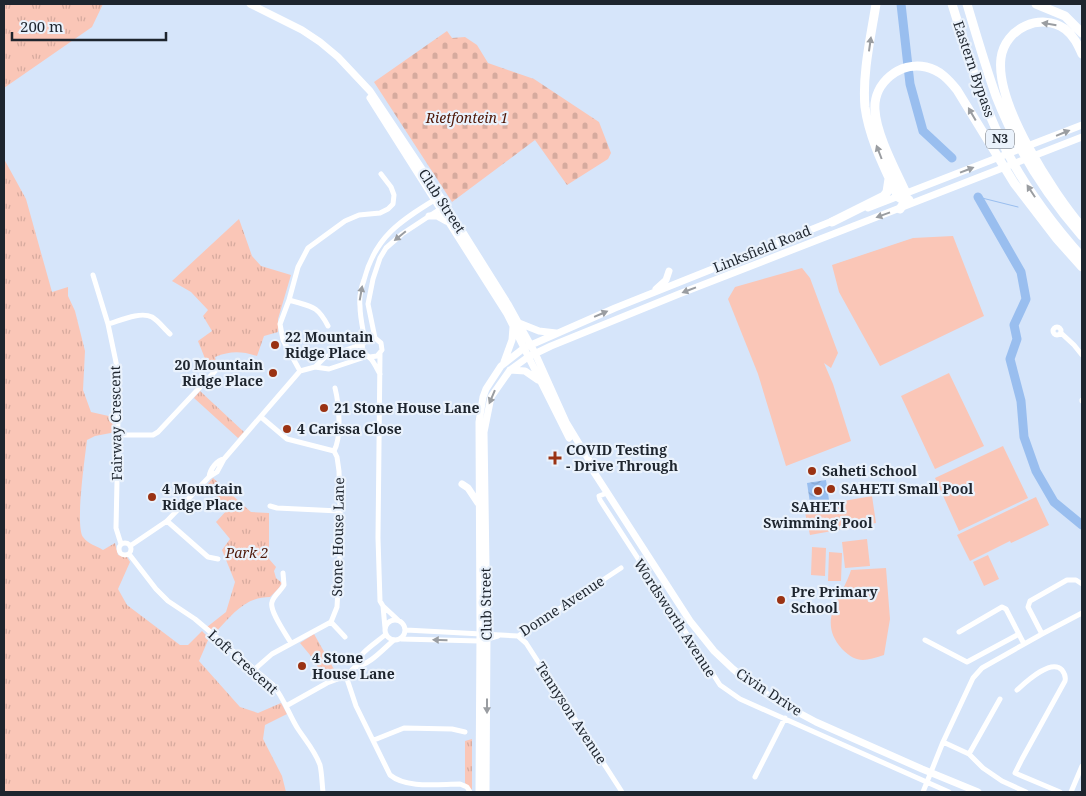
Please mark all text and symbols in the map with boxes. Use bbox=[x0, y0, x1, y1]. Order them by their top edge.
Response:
scale bar bbox=[12, 10, 166, 42]
text: 200 m bbox=[20, 16, 63, 36]
street label: Eastern Bypass bbox=[949, 18, 1000, 119]
one-way arrow bbox=[1040, 19, 1056, 27]
one-way arrow bbox=[866, 35, 874, 51]
one-way arrow bbox=[968, 107, 976, 122]
park label: Rietfontein 1 bbox=[425, 108, 508, 127]
one-way arrow bbox=[1056, 129, 1071, 137]
road number: N3 bbox=[986, 130, 1014, 148]
one-way arrow bbox=[874, 145, 882, 159]
street label: Club Street bbox=[415, 165, 470, 237]
one-way arrow bbox=[959, 166, 974, 174]
one-way arrow bbox=[1026, 184, 1035, 198]
one-way arrow bbox=[876, 212, 890, 220]
street label: Linksfield Road bbox=[710, 220, 814, 277]
one-way arrow bbox=[393, 231, 406, 242]
one-way arrow bbox=[358, 284, 366, 300]
one-way arrow bbox=[681, 286, 696, 294]
one-way arrow bbox=[594, 309, 608, 317]
place label: 22 Mountain Ridge Place bbox=[285, 327, 373, 362]
marker: 22 Mountain Ridge Place bbox=[269, 339, 281, 351]
place label: 20 Mountain Ridge Place bbox=[175, 355, 263, 390]
street label: Fairway Crescent bbox=[105, 365, 126, 481]
marker: 20 Mountain Ridge Place bbox=[267, 367, 279, 379]
one-way arrow bbox=[488, 390, 496, 404]
place label: 21 Stone House Lane bbox=[334, 398, 480, 417]
marker: 21 Stone House Lane bbox=[318, 402, 330, 414]
place label: 4 Carissa Close bbox=[297, 419, 402, 438]
marker: 4 Carissa Close bbox=[281, 423, 293, 435]
place label: COVID Testing - Drive Through bbox=[566, 440, 678, 475]
marker: COVID Testing - Drive Through bbox=[548, 451, 562, 465]
place label: Saheti School bbox=[822, 461, 917, 480]
marker: Saheti School bbox=[806, 465, 818, 477]
street label: Stone House Lane bbox=[327, 477, 348, 597]
place label: 4 Mountain Ridge Place bbox=[162, 479, 243, 514]
place label: SAHETI Small Pool bbox=[841, 479, 973, 498]
marker: SAHETI Small Pool bbox=[825, 483, 837, 495]
marker: SAHETI Swimming Pool bbox=[812, 485, 824, 497]
marker: 4 Mountain Ridge Place bbox=[146, 491, 158, 503]
place label: SAHETI Swimming Pool bbox=[763, 497, 873, 532]
park label: Park 2 bbox=[225, 543, 269, 562]
street label: Wordsworth Avenue bbox=[630, 555, 721, 681]
street label: Club Street bbox=[475, 567, 496, 641]
street label: Donne Avenue bbox=[516, 571, 608, 640]
place label: Pre Primary School bbox=[791, 582, 879, 617]
marker: Pre Primary School bbox=[775, 594, 787, 606]
street label: Loft Crescent bbox=[204, 625, 282, 698]
one-way arrow bbox=[432, 636, 448, 644]
place label: 4 Stone House Lane bbox=[312, 648, 395, 683]
street label: Tennyson Avenue bbox=[531, 658, 612, 767]
marker: 4 Stone House Lane bbox=[296, 660, 308, 672]
street label: Civin Drive bbox=[733, 663, 806, 720]
one-way arrow bbox=[483, 699, 491, 715]

